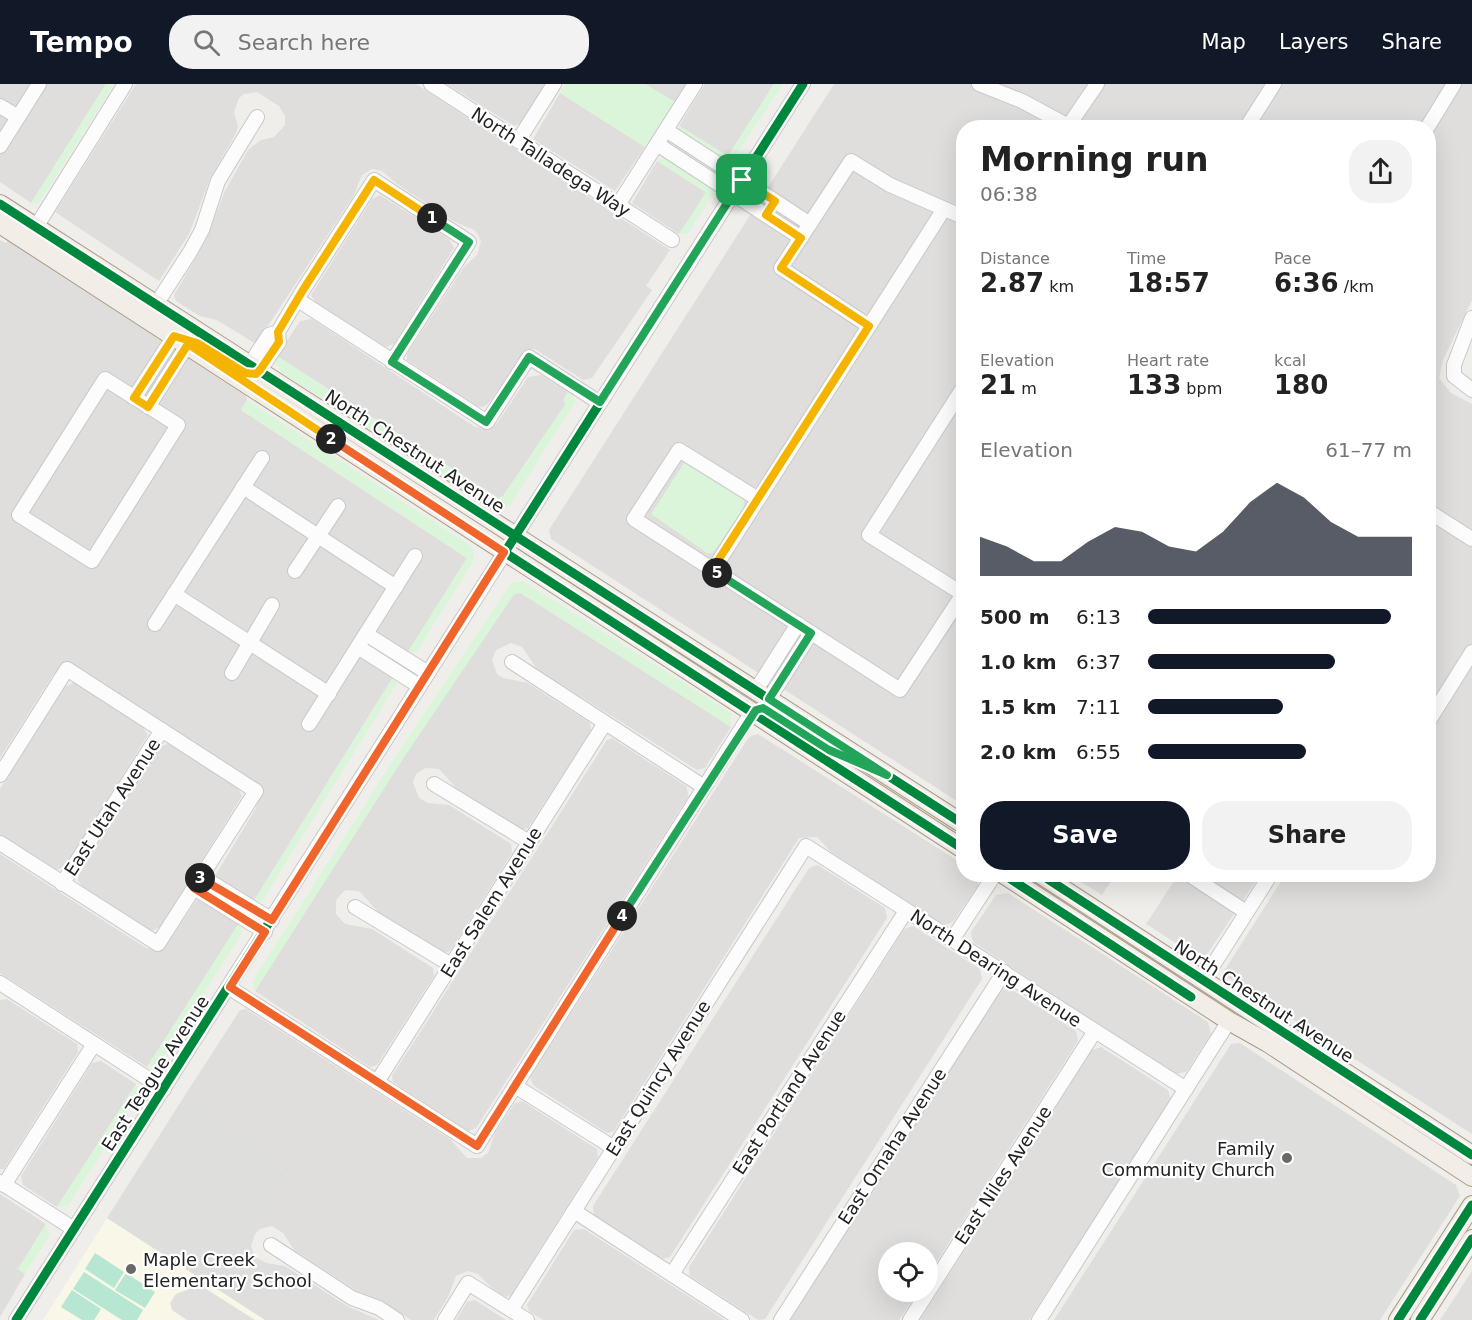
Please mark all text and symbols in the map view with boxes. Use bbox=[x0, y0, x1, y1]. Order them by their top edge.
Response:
search box bbox=[169, 15, 589, 69]
text: Tempo bbox=[30, 26, 133, 59]
icon: search bbox=[190, 26, 223, 59]
text: Search here bbox=[238, 30, 370, 55]
text: Map bbox=[1202, 30, 1246, 54]
text: Layers bbox=[1279, 30, 1348, 54]
text: Share bbox=[1381, 30, 1442, 54]
street label: North Talladega Way bbox=[468, 103, 635, 221]
text: Morning run bbox=[980, 140, 1208, 179]
button: share bbox=[1349, 140, 1412, 203]
pin bbox=[716, 154, 767, 205]
icon: arrive bbox=[725, 163, 758, 196]
text: 06:38 bbox=[980, 182, 1038, 206]
pin: 1 bbox=[417, 203, 447, 233]
text: 1 bbox=[426, 208, 438, 227]
text: Distance bbox=[980, 249, 1050, 268]
text: Time bbox=[1127, 249, 1166, 268]
text: Pace bbox=[1274, 249, 1311, 268]
text: 2.87 bbox=[980, 268, 1044, 298]
text: 18:57 bbox=[1127, 268, 1210, 298]
text: 6:36 bbox=[1274, 268, 1339, 298]
text: km bbox=[1044, 277, 1074, 296]
text: /km bbox=[1339, 277, 1374, 296]
text: Elevation bbox=[980, 351, 1054, 370]
text: Heart rate bbox=[1127, 351, 1209, 370]
text: kcal bbox=[1274, 351, 1306, 370]
text: 21 bbox=[980, 370, 1016, 400]
text: 133 bbox=[1127, 370, 1181, 400]
text: 180 bbox=[1274, 370, 1328, 400]
text: m bbox=[1016, 379, 1037, 398]
text: bpm bbox=[1181, 379, 1222, 398]
street label: North Chestnut Avenue bbox=[321, 385, 509, 517]
pin: 2 bbox=[316, 424, 346, 454]
text: 2 bbox=[325, 429, 337, 448]
text: Elevation bbox=[980, 438, 1073, 462]
text: 61–77 m bbox=[1325, 438, 1412, 462]
pin: 5 bbox=[702, 558, 732, 588]
text: 5 bbox=[711, 563, 723, 582]
text: 500 m bbox=[980, 605, 1050, 629]
text: 6:13 bbox=[1076, 605, 1121, 629]
text: 1.0 km bbox=[980, 650, 1057, 674]
text: 6:37 bbox=[1076, 650, 1121, 674]
text: 1.5 km bbox=[980, 695, 1057, 719]
text: 7:11 bbox=[1076, 695, 1121, 719]
street label: East Utah Avenue bbox=[60, 734, 164, 880]
text: 2.0 km bbox=[980, 740, 1057, 764]
text: 6:55 bbox=[1076, 740, 1121, 764]
button: Save bbox=[980, 801, 1190, 870]
button: Share bbox=[1202, 801, 1412, 870]
street label: East Salem Avenue bbox=[436, 823, 546, 981]
pin: 3 bbox=[185, 863, 215, 893]
text: 3 bbox=[194, 868, 206, 887]
pin: 4 bbox=[607, 901, 637, 931]
street label: North Dearing Avenue bbox=[906, 905, 1086, 1031]
text: 4 bbox=[616, 906, 628, 925]
street label: North Chestnut Avenue bbox=[1170, 935, 1358, 1067]
street label: East Teague Avenue bbox=[97, 991, 213, 1155]
street label: East Quincy Avenue bbox=[601, 996, 715, 1160]
street label: East Portland Avenue bbox=[728, 1006, 850, 1178]
street label: East Omaha Avenue bbox=[834, 1064, 950, 1228]
street label: East Niles Avenue bbox=[950, 1102, 1056, 1248]
place label: Family Community Church bbox=[1101, 1138, 1275, 1180]
marker: Family Community Church bbox=[1280, 1151, 1294, 1165]
map controls bbox=[878, 1242, 938, 1302]
button: locate bbox=[878, 1242, 938, 1302]
place label: Maple Creek Elementary School bbox=[143, 1249, 312, 1291]
marker: Maple Creek Elementary School bbox=[124, 1262, 138, 1276]

